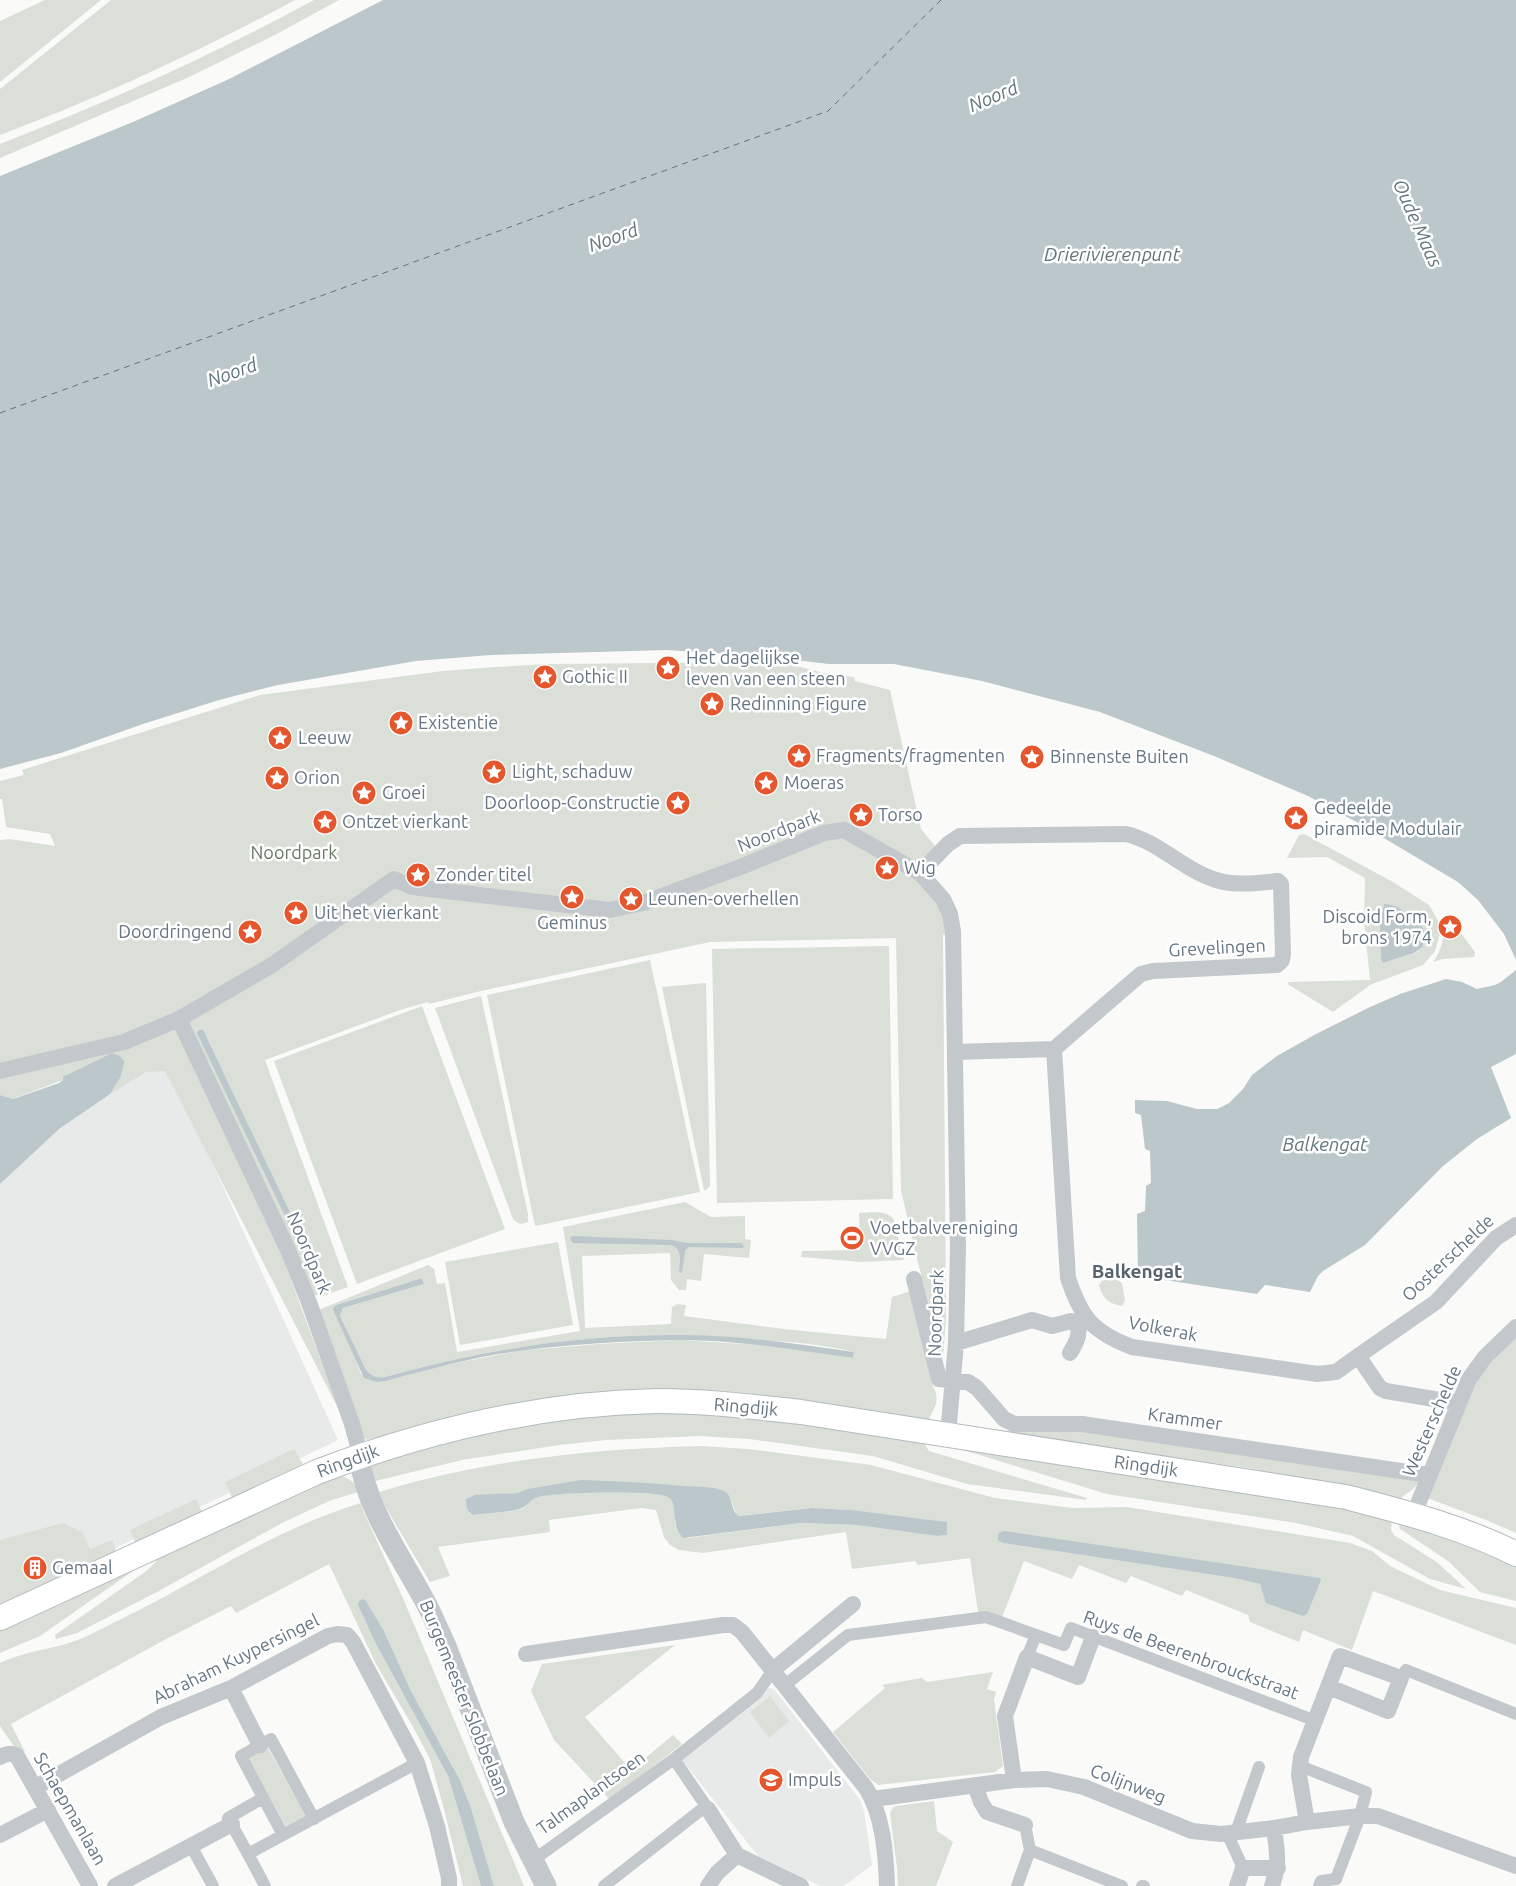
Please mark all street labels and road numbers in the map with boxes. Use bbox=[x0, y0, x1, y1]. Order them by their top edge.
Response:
street label: Noordpark bbox=[734, 805, 823, 855]
street label: Grevelingen bbox=[1168, 934, 1266, 960]
street label: Noordpark bbox=[284, 1209, 336, 1297]
street label: Oosterschelde bbox=[1397, 1210, 1497, 1305]
street label: Noordpark bbox=[923, 1269, 947, 1357]
street label: Volkerak bbox=[1127, 1312, 1199, 1345]
street label: Westerschelde bbox=[1398, 1362, 1465, 1479]
street label: Ringdijk bbox=[713, 1393, 779, 1419]
street label: Krammer bbox=[1147, 1403, 1224, 1433]
street label: Ringdijk bbox=[314, 1440, 381, 1481]
street label: Ringdijk bbox=[1113, 1451, 1180, 1479]
street label: Burgemeester Slobbelaan bbox=[416, 1597, 513, 1798]
street label: Ruys de Beerenbrouckstraat bbox=[1081, 1606, 1302, 1702]
street label: Abraham Kuypersingel bbox=[149, 1609, 322, 1707]
street label: Talmaplantsoen bbox=[533, 1746, 648, 1838]
street label: Schaepmanlaan bbox=[31, 1749, 111, 1868]
street label: Colijnweg bbox=[1088, 1759, 1169, 1807]

